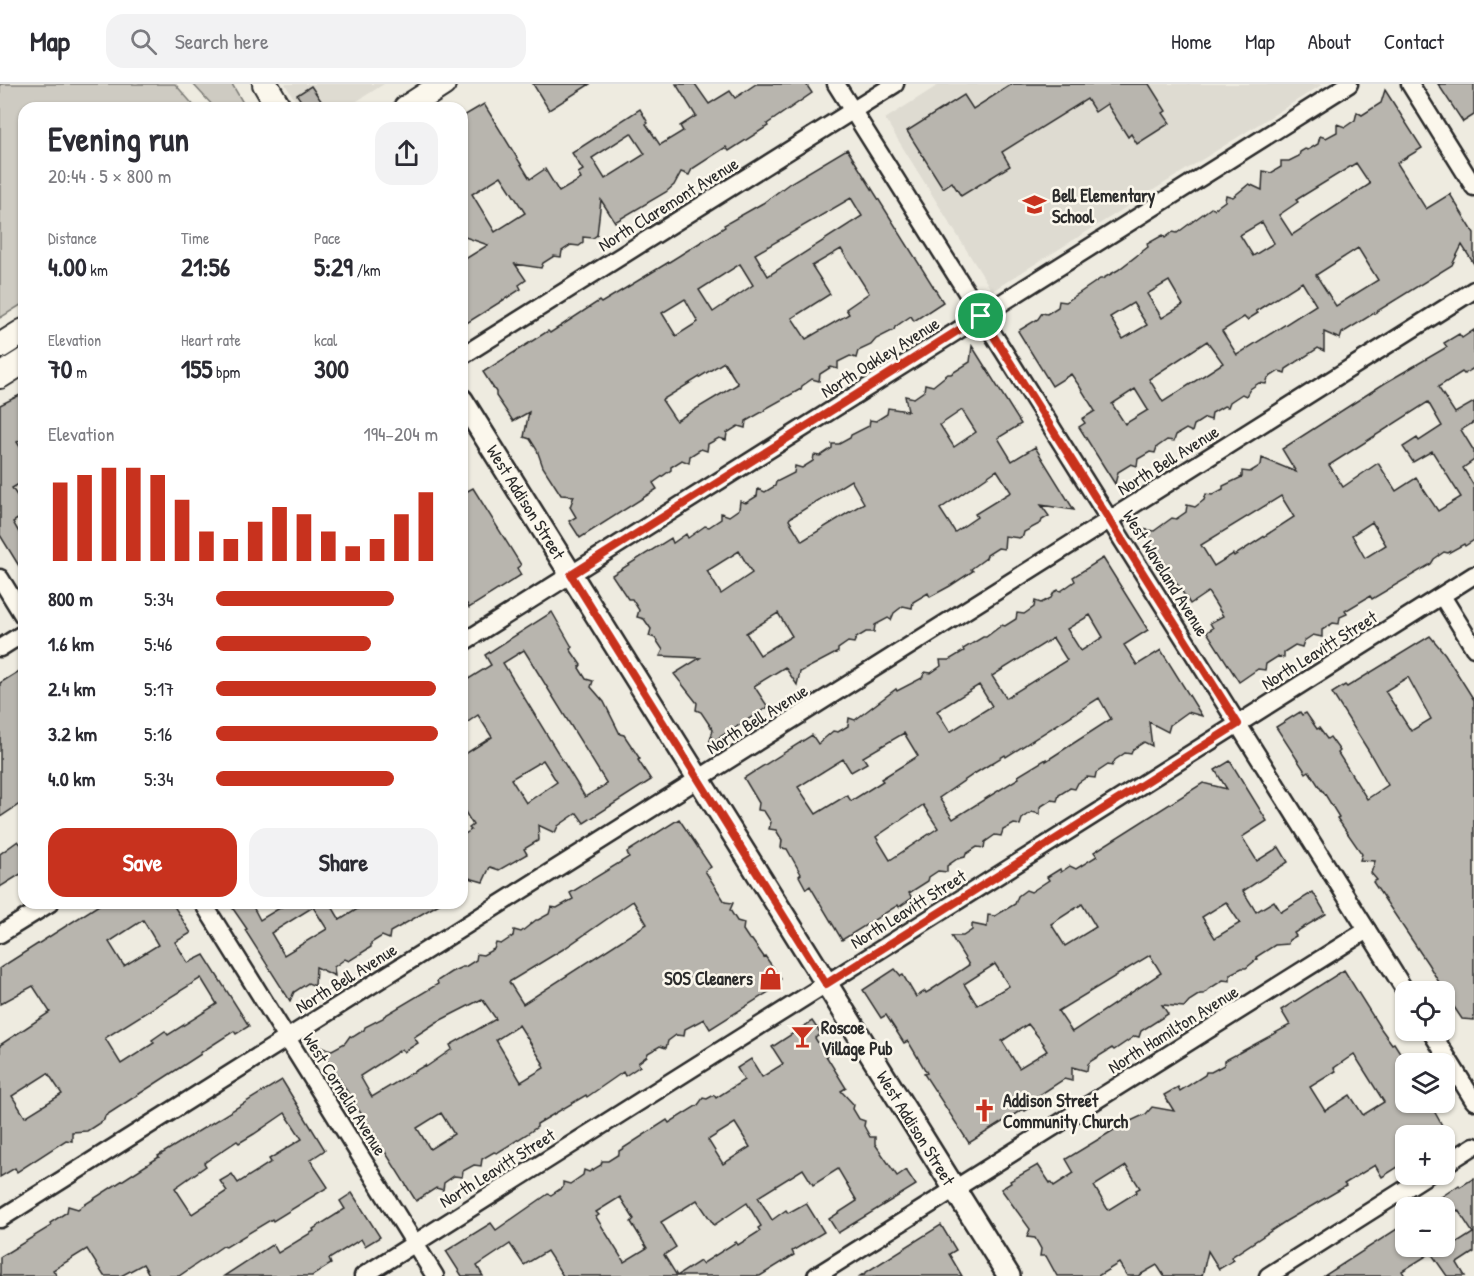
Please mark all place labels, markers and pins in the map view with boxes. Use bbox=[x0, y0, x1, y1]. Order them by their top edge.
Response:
place label: Bell Elementary School bbox=[1052, 183, 1156, 229]
school or university icon: Bell Elementary School bbox=[1021, 192, 1047, 218]
pin bbox=[955, 290, 1006, 341]
shop icon: SOS Cleaners bbox=[758, 965, 784, 991]
place label: SOS Cleaners bbox=[664, 966, 753, 991]
place label: Roscoe Village Pub bbox=[821, 1015, 893, 1062]
bar icon: Roscoe Village Pub bbox=[790, 1024, 816, 1050]
place label: Addison Street Community Church bbox=[1003, 1088, 1128, 1135]
church icon: Addison Street Community Church bbox=[972, 1097, 998, 1123]

